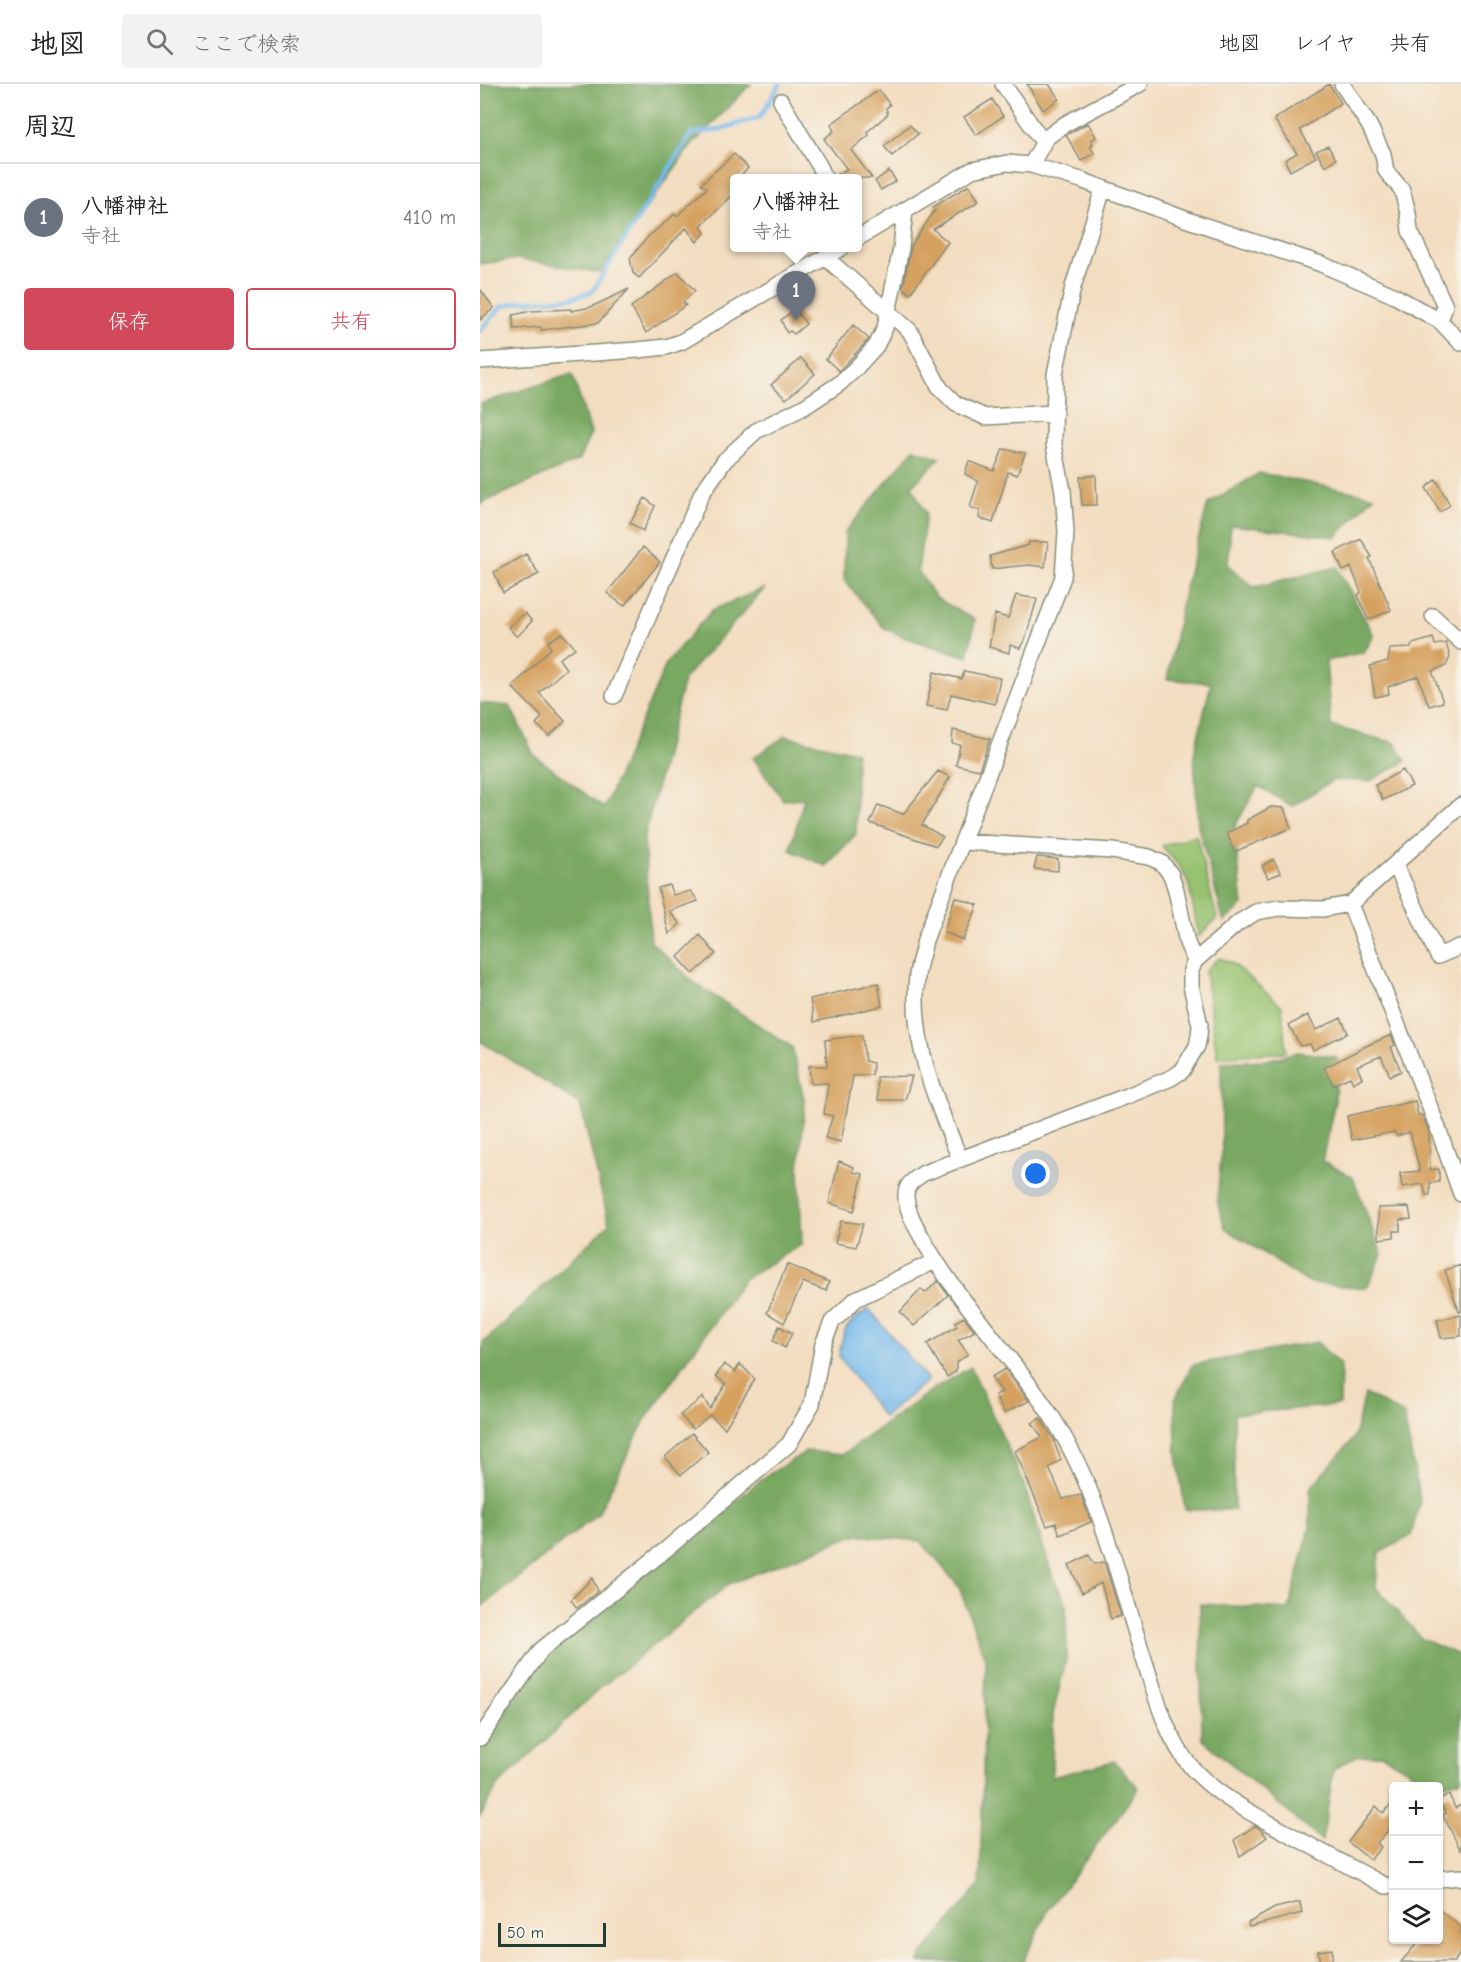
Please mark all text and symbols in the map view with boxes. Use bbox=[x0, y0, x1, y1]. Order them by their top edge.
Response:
search box bbox=[122, 14, 542, 68]
icon: search bbox=[143, 25, 176, 58]
text: 地図 bbox=[30, 28, 86, 60]
text: ここで検索 bbox=[191, 31, 301, 57]
text: 地図 bbox=[1219, 31, 1261, 55]
text: レイヤ bbox=[1294, 31, 1356, 55]
text: 共有 bbox=[1389, 31, 1431, 55]
text: 周辺 bbox=[24, 112, 76, 142]
popup bbox=[730, 174, 862, 252]
text: 八幡神社 bbox=[752, 189, 840, 215]
text: 八幡神社 bbox=[81, 193, 169, 219]
text: 1 bbox=[40, 206, 47, 229]
text: 410 m bbox=[403, 206, 456, 229]
text: 寺社 bbox=[752, 220, 792, 243]
text: 寺社 bbox=[81, 224, 121, 247]
pin: 1 bbox=[776, 272, 816, 321]
button: 保存 bbox=[24, 288, 234, 350]
button: 共有 bbox=[246, 288, 456, 350]
your location bbox=[1021, 1159, 1050, 1188]
map controls bbox=[1389, 1782, 1443, 1944]
button: + bbox=[1389, 1782, 1443, 1836]
button: − bbox=[1389, 1836, 1443, 1890]
button: layers bbox=[1389, 1890, 1443, 1944]
scale bar bbox=[498, 1920, 606, 1948]
text: 50 m bbox=[507, 1924, 544, 1942]

